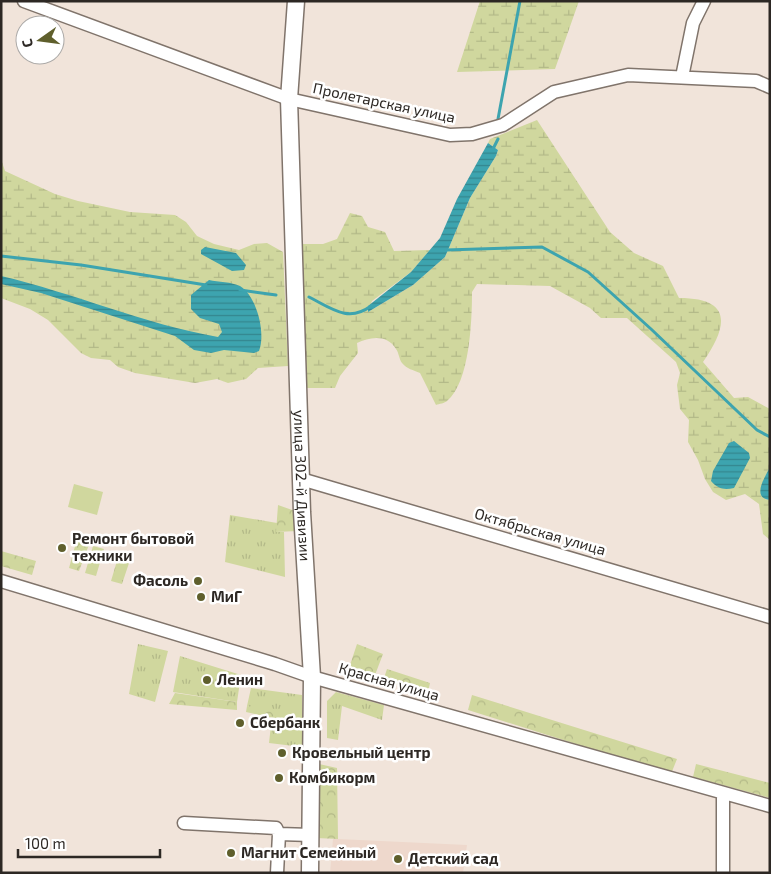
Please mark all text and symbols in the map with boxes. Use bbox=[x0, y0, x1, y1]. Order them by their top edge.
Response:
north arrow bbox=[15, 15, 65, 65]
text: С bbox=[18, 37, 36, 49]
street label: Пролетарская улица bbox=[311, 78, 457, 127]
street label: улица 302-й Дивизии bbox=[290, 410, 315, 562]
street label: Октябрьская улица bbox=[472, 504, 608, 559]
place label: Ремонт бытовой техники bbox=[72, 529, 194, 564]
marker: Ремонт бытовой техники bbox=[56, 542, 68, 554]
place label: Фасоль bbox=[133, 571, 188, 589]
marker: Фасоль bbox=[192, 575, 204, 587]
place label: МиГ bbox=[211, 587, 242, 605]
marker: МиГ bbox=[195, 591, 207, 603]
street label: Красная улица bbox=[337, 658, 442, 705]
place label: Ленин bbox=[217, 670, 263, 688]
marker: Ленин bbox=[201, 674, 213, 686]
place label: Сбербанк bbox=[250, 713, 321, 731]
marker: Сбербанк bbox=[234, 717, 246, 729]
place label: Кровельный центр bbox=[292, 743, 430, 761]
marker: Кровельный центр bbox=[276, 747, 288, 759]
place label: Комбикорм bbox=[289, 768, 375, 786]
marker: Комбикорм bbox=[273, 772, 285, 784]
scale bar bbox=[18, 826, 160, 858]
text: 100 m bbox=[25, 834, 66, 852]
place label: Магнит Семейный bbox=[241, 843, 376, 861]
marker: Магнит Семейный bbox=[225, 847, 237, 859]
place label: Детский сад bbox=[408, 849, 499, 867]
marker: Детский сад bbox=[392, 853, 404, 865]

